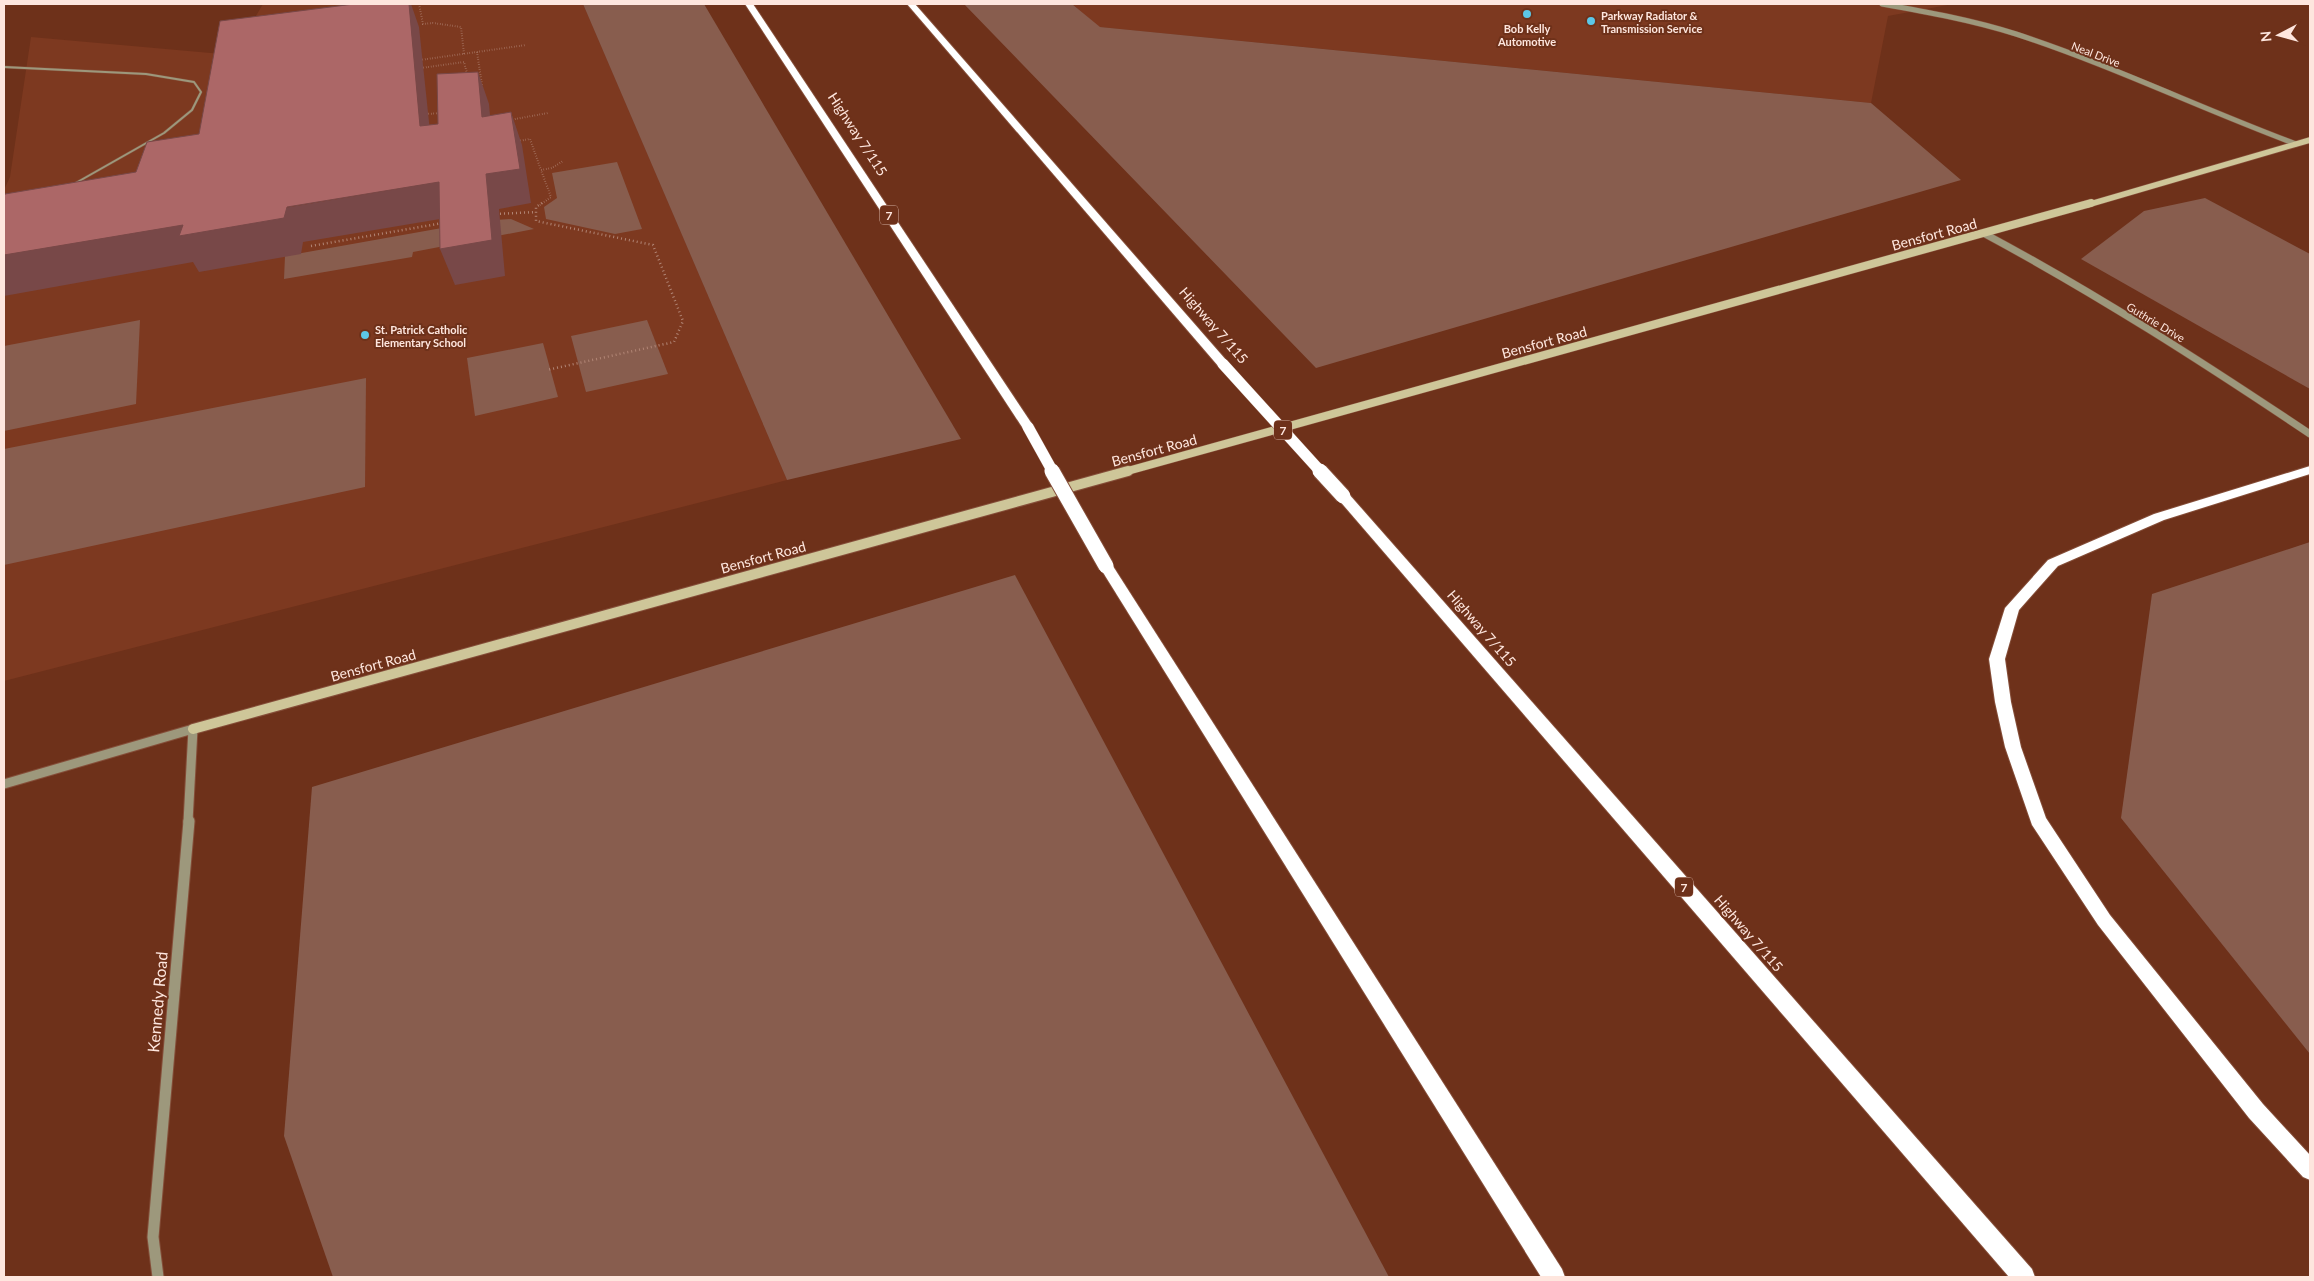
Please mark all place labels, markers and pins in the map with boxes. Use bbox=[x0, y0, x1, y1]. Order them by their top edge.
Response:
marker: Bob Kelly Automotive bbox=[1521, 8, 1533, 20]
place label: Parkway Radiator & Transmission Service bbox=[1601, 9, 1703, 35]
marker: Parkway Radiator & Transmission Service bbox=[1585, 15, 1597, 27]
place label: Bob Kelly Automotive bbox=[1497, 22, 1556, 48]
place label: St. Patrick Catholic Elementary School bbox=[375, 323, 468, 349]
marker: St. Patrick Catholic Elementary School bbox=[359, 329, 371, 341]

